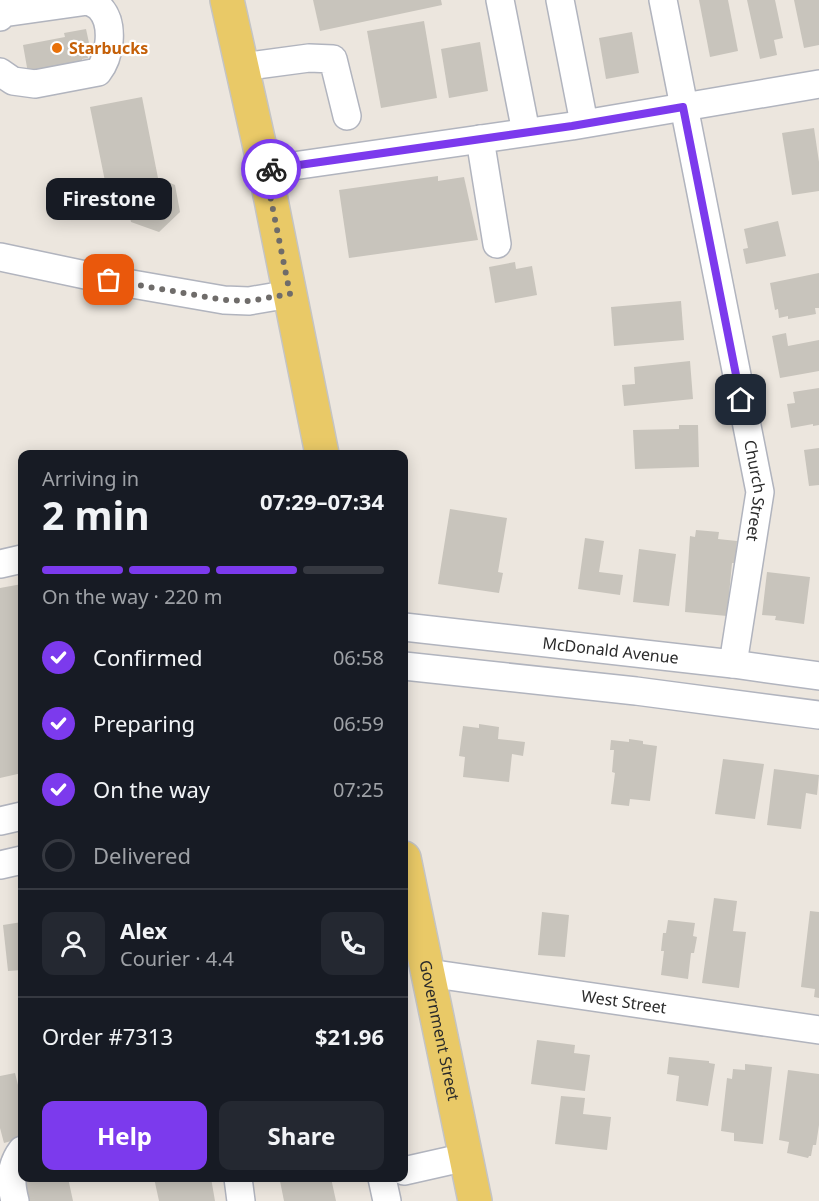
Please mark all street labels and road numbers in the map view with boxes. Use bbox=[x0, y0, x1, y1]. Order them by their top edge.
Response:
street label: Church Street bbox=[739, 438, 771, 543]
street label: McDonald Avenue bbox=[541, 632, 680, 669]
street label: Government Street bbox=[414, 958, 465, 1103]
street label: West Street bbox=[580, 984, 668, 1019]

